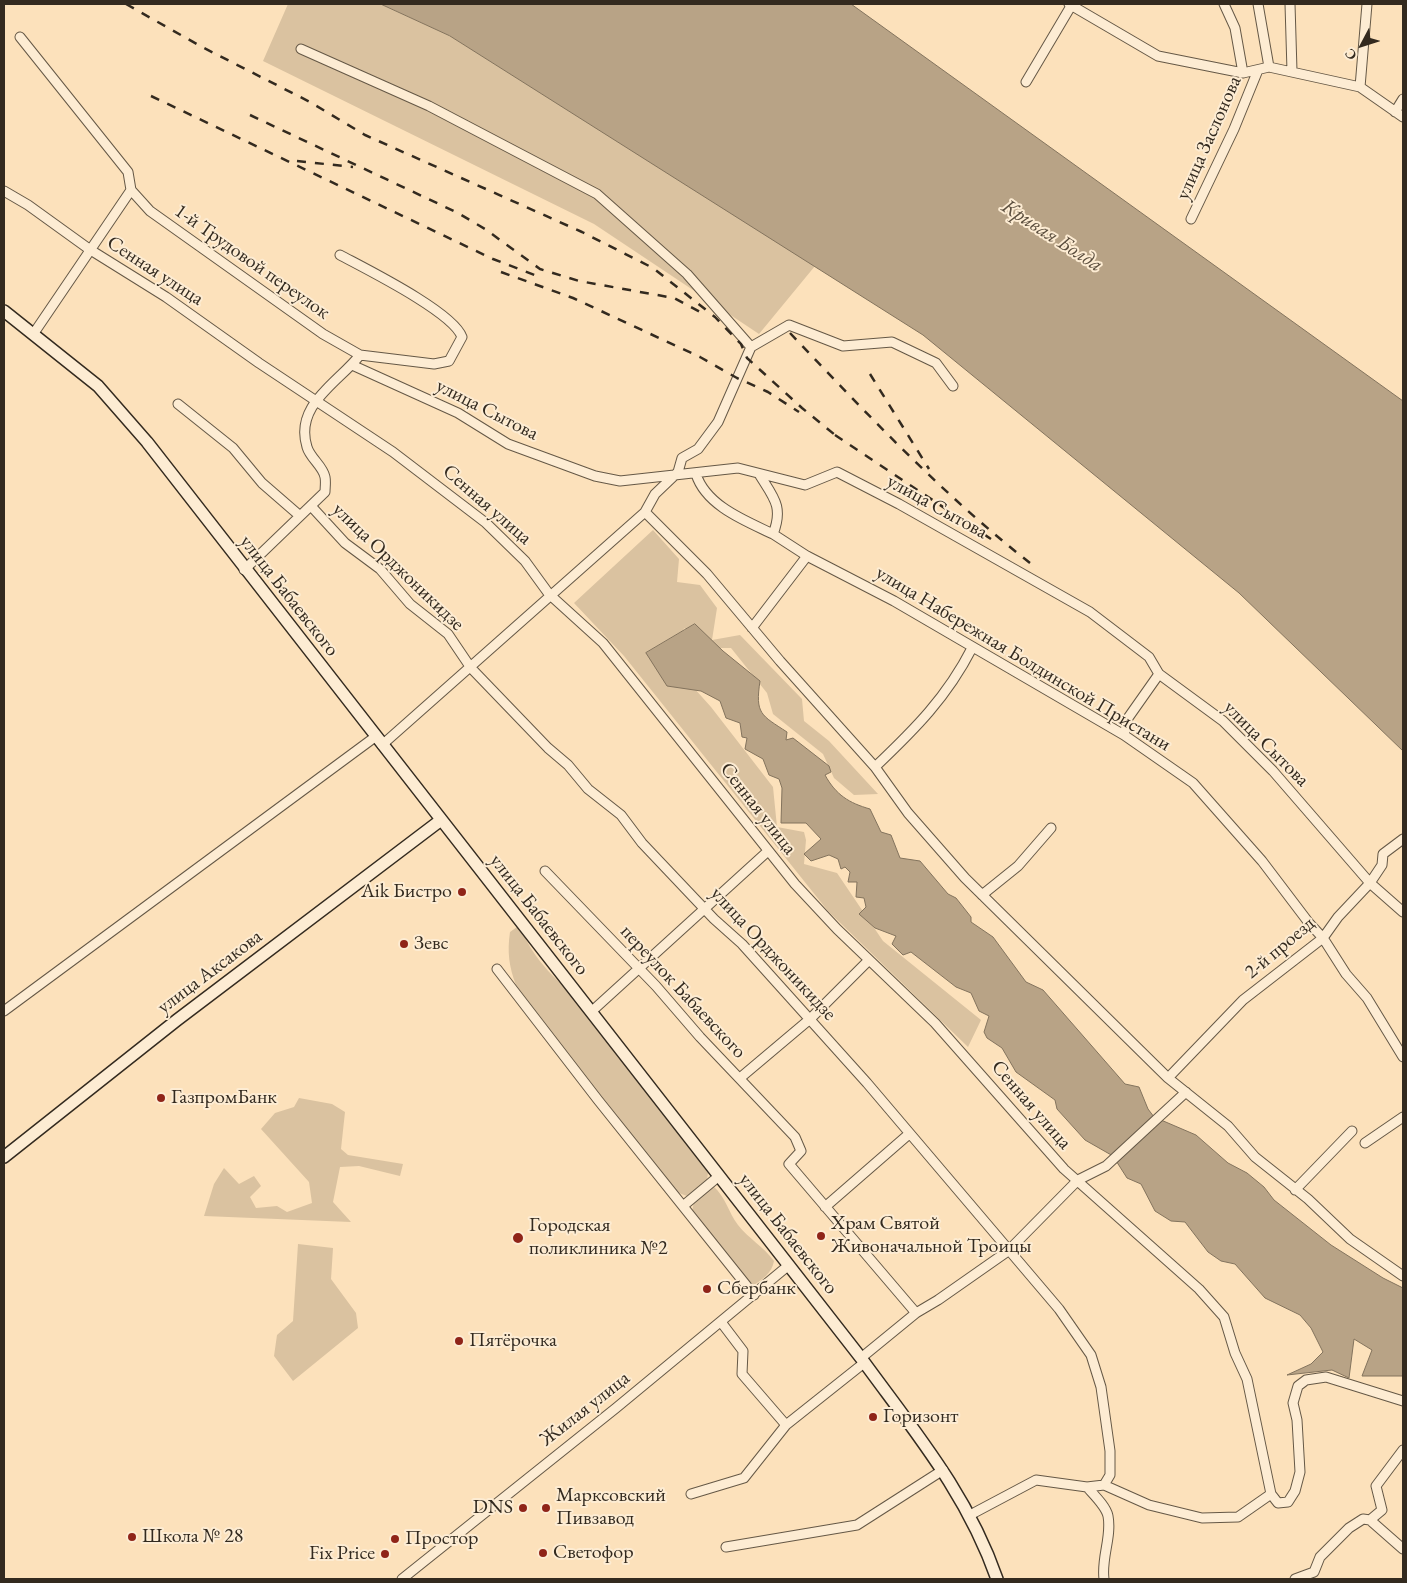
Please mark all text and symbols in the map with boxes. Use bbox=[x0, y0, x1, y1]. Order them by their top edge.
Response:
north arrow bbox=[1337, 20, 1387, 70]
text: С bbox=[1340, 45, 1361, 64]
street label: улица Заслонова bbox=[1171, 72, 1247, 204]
water label: Кривая Болда bbox=[997, 194, 1107, 278]
street label: 1-й Трудовой переулок bbox=[170, 199, 334, 325]
street label: Сенная улица bbox=[102, 231, 208, 311]
street label: улица Сытова bbox=[432, 374, 542, 446]
street label: Сенная улица bbox=[437, 460, 537, 550]
street label: улица Сытова bbox=[882, 469, 992, 545]
street label: улица Орджоникидзе bbox=[327, 498, 469, 636]
street label: улица Бабаевского bbox=[234, 531, 344, 661]
street label: улица Набережная Болдинской Пристани bbox=[871, 561, 1175, 757]
street label: улица Сытова bbox=[1218, 696, 1314, 792]
street label: Сенная улица bbox=[715, 758, 801, 860]
street label: улица Бабаевского bbox=[484, 850, 594, 980]
place label: Aik Бистро bbox=[361, 880, 452, 904]
street label: улица Орджоникидзе bbox=[705, 882, 841, 1026]
marker: Aik Бистро bbox=[456, 886, 468, 898]
street label: 2-й проезд bbox=[1240, 912, 1320, 984]
street label: переулок Бабаевского bbox=[615, 920, 751, 1064]
street label: улица Аксакова bbox=[153, 925, 267, 1019]
place label: Зевс bbox=[414, 932, 449, 956]
marker: Зевс bbox=[398, 938, 410, 950]
street label: Сенная улица bbox=[986, 1055, 1076, 1155]
place label: ГазпромБанк bbox=[171, 1086, 277, 1110]
marker: ГазпромБанк bbox=[155, 1092, 167, 1104]
street label: улица Бабаевского bbox=[733, 1169, 843, 1299]
place label: Храм Святой Живоначальной Троицы bbox=[831, 1212, 1032, 1259]
place label: Городская поликлиника №2 bbox=[529, 1214, 668, 1261]
marker: Храм Святой Живоначальной Троицы bbox=[815, 1230, 827, 1242]
marker: Городская поликлиника №2 bbox=[511, 1231, 525, 1245]
place label: Сбербанк bbox=[717, 1277, 796, 1301]
marker: Сбербанк bbox=[701, 1283, 713, 1295]
place label: Пятёрочка bbox=[469, 1329, 557, 1353]
marker: Пятёрочка bbox=[453, 1335, 465, 1347]
street label: Жилая улица bbox=[535, 1366, 635, 1452]
place label: Горизонт bbox=[883, 1405, 959, 1429]
marker: Горизонт bbox=[867, 1411, 879, 1423]
place label: Марксовский Пивзавод bbox=[556, 1484, 666, 1531]
place label: DNS bbox=[473, 1496, 513, 1520]
marker: DNS bbox=[517, 1502, 529, 1514]
marker: Марксовский Пивзавод bbox=[540, 1502, 552, 1514]
place label: Школа № 28 bbox=[142, 1525, 243, 1549]
place label: Простор bbox=[405, 1527, 478, 1551]
marker: Школа № 28 bbox=[126, 1531, 138, 1543]
marker: Простор bbox=[389, 1533, 401, 1545]
place label: Светофор bbox=[553, 1541, 634, 1565]
place label: Fix Price bbox=[309, 1542, 375, 1566]
marker: Светофор bbox=[537, 1547, 549, 1559]
marker: Fix Price bbox=[379, 1548, 391, 1560]

